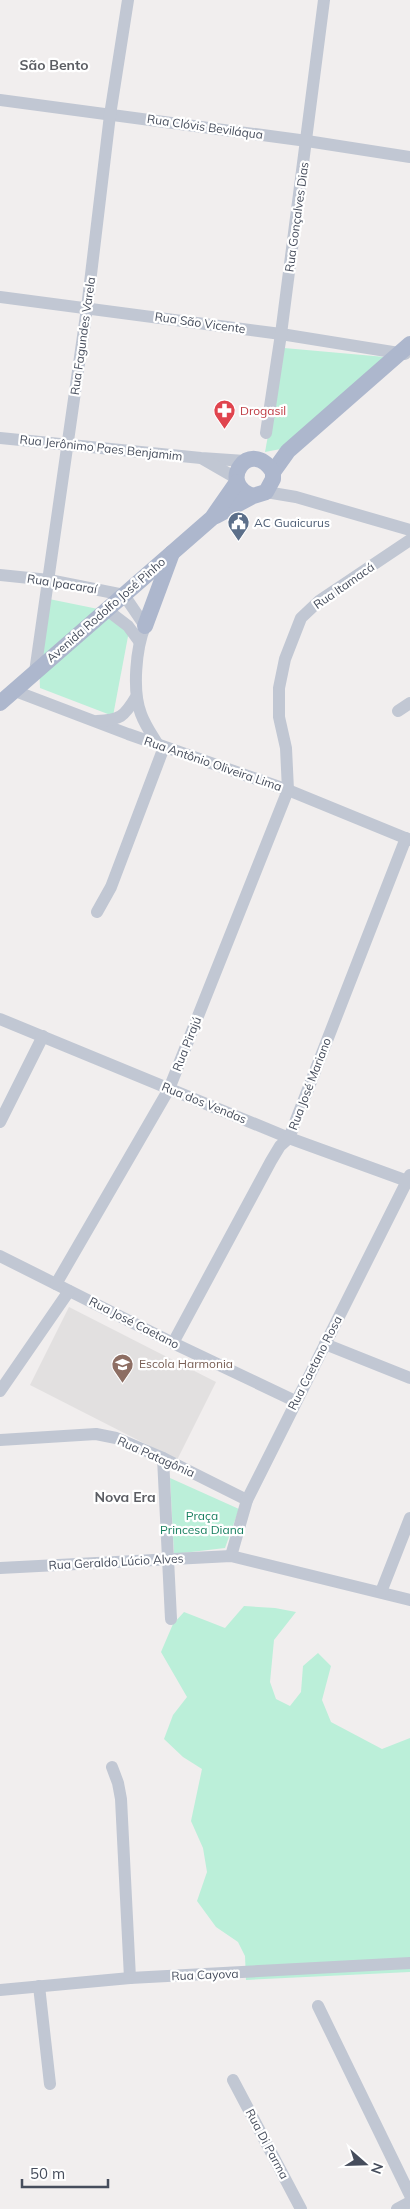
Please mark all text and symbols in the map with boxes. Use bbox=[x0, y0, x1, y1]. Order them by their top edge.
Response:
district label: São Bento bbox=[19, 56, 89, 74]
street label: Rua Clóvis Beviláqua bbox=[146, 111, 264, 142]
street label: Rua Gonçalves Dias bbox=[281, 161, 312, 273]
street label: Rua Fagundes Varela bbox=[67, 276, 98, 396]
street label: Rua São Vicente bbox=[154, 309, 246, 336]
pharmacy icon: Drogasil bbox=[212, 399, 236, 430]
place label: Drogasil bbox=[240, 403, 286, 418]
street label: Rua Jerônimo Paes Benjamim bbox=[19, 431, 183, 464]
public building icon: AC Guaicurus bbox=[226, 511, 250, 542]
place label: AC Guaicurus bbox=[254, 515, 330, 530]
street label: Avenida Rodolfo José Pinho bbox=[43, 554, 168, 665]
street label: Rua Itamacá bbox=[310, 559, 377, 612]
street label: Rua Ipacaraí bbox=[26, 571, 99, 597]
street label: Rua Antônio Oliveira Lima bbox=[142, 733, 284, 794]
street label: Rua Pirajú bbox=[169, 1014, 204, 1073]
street label: Rua José Mariano bbox=[285, 1035, 334, 1132]
street label: Rua dos Vendas bbox=[160, 1079, 249, 1126]
street label: Rua José Caetano bbox=[87, 1293, 182, 1352]
street label: Rua Caetano Rosa bbox=[284, 1313, 345, 1412]
school or university icon: Escola Harmonia bbox=[111, 1352, 135, 1383]
place label: Escola Harmonia bbox=[139, 1356, 233, 1371]
street label: Rua Patagônia bbox=[115, 1433, 197, 1480]
district label: Nova Era bbox=[94, 1488, 156, 1506]
park label: Praça Princesa Diana bbox=[160, 1508, 244, 1537]
street label: Rua Geraldo Lúcio Alves bbox=[48, 1550, 184, 1573]
street label: Rua Cayova bbox=[171, 1966, 239, 1983]
street label: Rua Di Parma bbox=[243, 2106, 292, 2181]
north arrow bbox=[340, 2139, 390, 2189]
scale bar bbox=[22, 2156, 109, 2188]
text: N bbox=[367, 2160, 387, 2176]
text: 50 m bbox=[30, 2164, 65, 2183]

